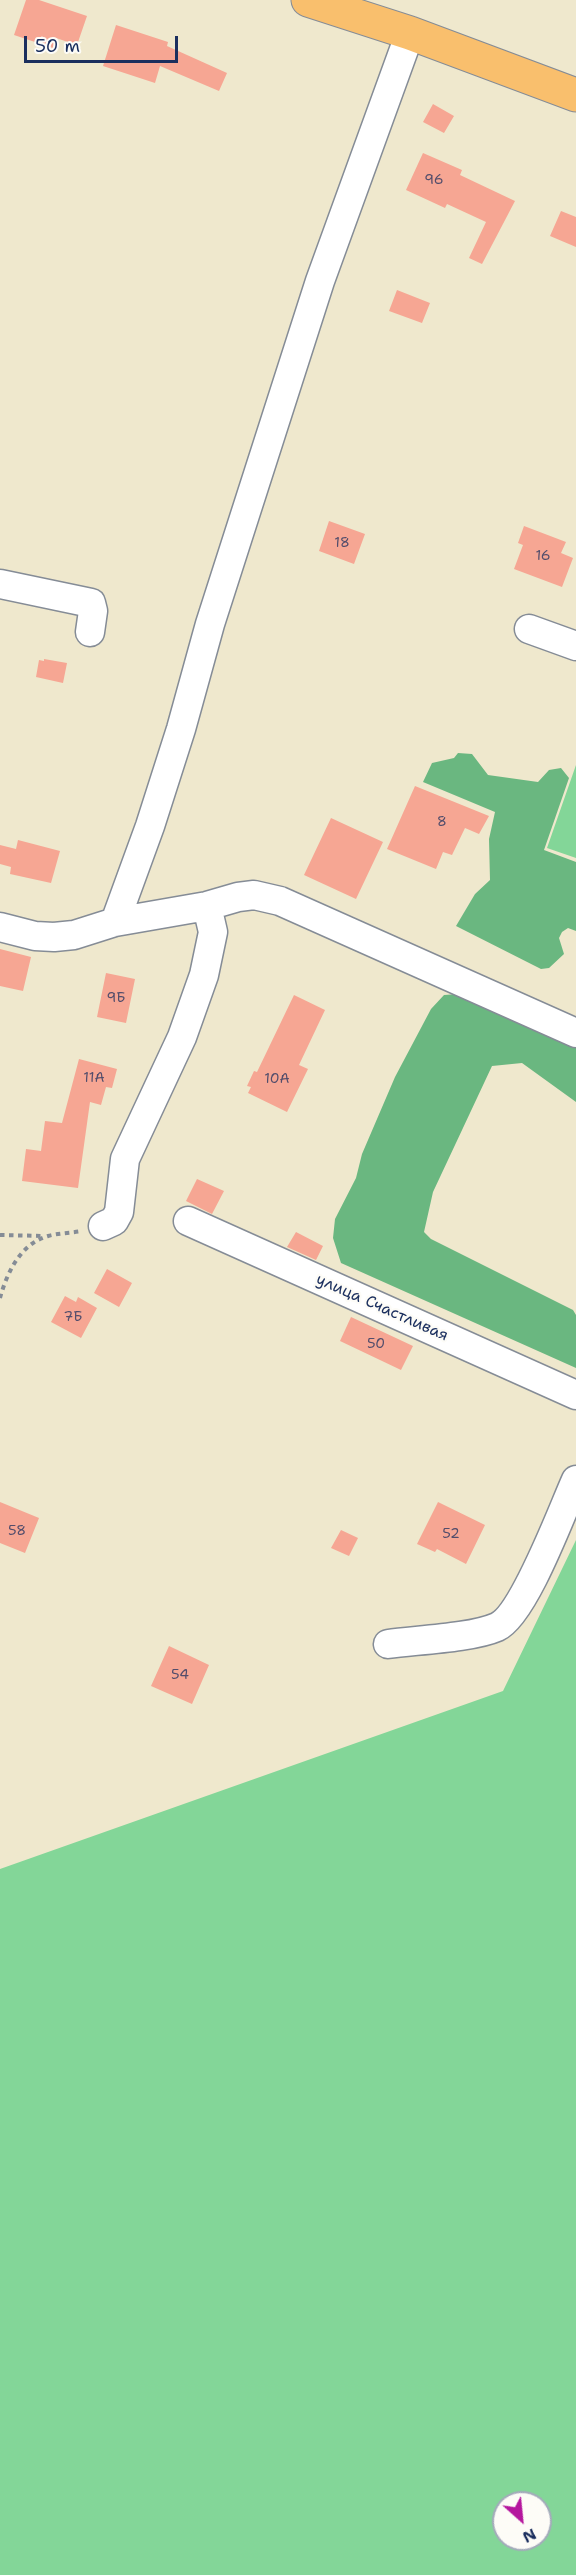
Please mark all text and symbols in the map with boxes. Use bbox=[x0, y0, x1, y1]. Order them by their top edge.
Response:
scale bar bbox=[27, 24, 182, 62]
text: 50 m bbox=[35, 34, 80, 58]
house number: 96 bbox=[424, 172, 444, 188]
house number: 18 bbox=[334, 535, 350, 551]
house number: 16 bbox=[535, 548, 551, 564]
house number: 8 bbox=[437, 814, 447, 830]
house number: 9Б bbox=[106, 990, 126, 1006]
house number: 11А bbox=[83, 1070, 105, 1086]
house number: 10А bbox=[264, 1071, 290, 1087]
street label: улица Счастливая bbox=[313, 1270, 451, 1346]
house number: 7Б bbox=[63, 1309, 83, 1325]
house number: 50 bbox=[367, 1336, 385, 1352]
house number: 58 bbox=[8, 1523, 26, 1539]
house number: 52 bbox=[442, 1526, 460, 1542]
house number: 54 bbox=[171, 1667, 189, 1683]
north arrow bbox=[492, 2491, 552, 2551]
text: N bbox=[519, 2523, 540, 2548]

